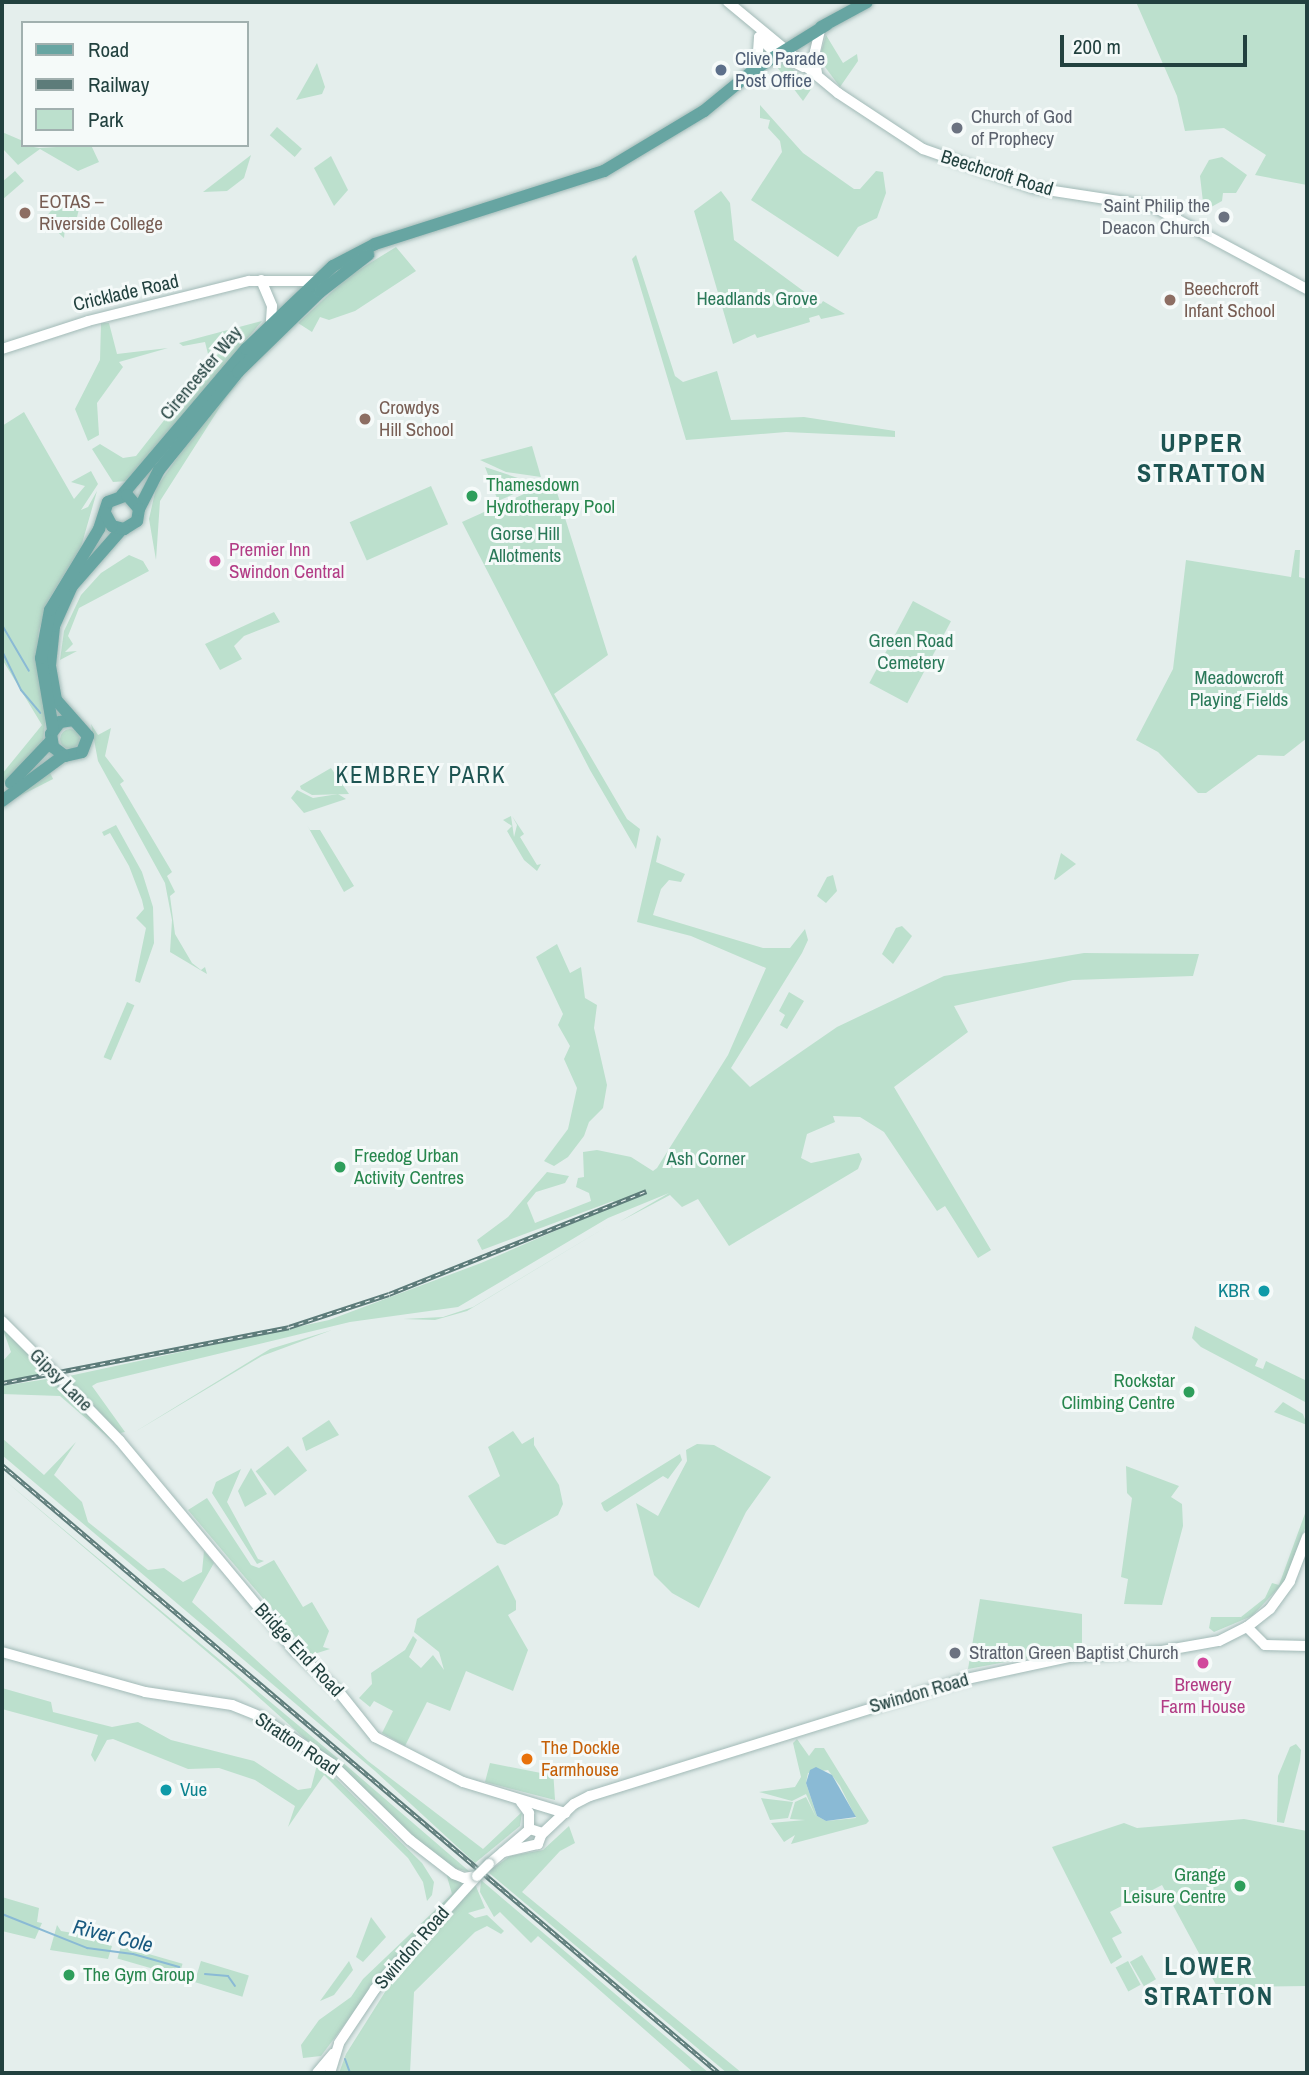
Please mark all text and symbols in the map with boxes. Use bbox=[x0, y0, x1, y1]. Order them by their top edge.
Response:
legend bbox=[21, 21, 248, 147]
scale bar bbox=[1064, 21, 1251, 65]
text: 200 m bbox=[1073, 32, 1121, 61]
text: Road bbox=[88, 35, 129, 64]
place label: Clive Parade Post Office bbox=[735, 48, 825, 92]
marker: Clive Parade Post Office bbox=[713, 62, 729, 78]
text: Railway bbox=[88, 70, 149, 99]
text: Park bbox=[88, 105, 123, 134]
place label: Church of God of Prophecy bbox=[971, 106, 1072, 150]
marker: Church of God of Prophecy bbox=[949, 120, 965, 136]
street label: Beechcroft Road bbox=[938, 145, 1056, 201]
place label: EOTAS – Riverside College bbox=[39, 191, 163, 235]
place label: Saint Philip the Deacon Church bbox=[1102, 195, 1210, 239]
marker: EOTAS – Riverside College bbox=[17, 205, 33, 221]
marker: Saint Philip the Deacon Church bbox=[1216, 209, 1232, 225]
street label: Cricklade Road bbox=[71, 270, 181, 316]
place label: Beechcroft Infant School bbox=[1184, 278, 1275, 322]
park label: Headlands Grove bbox=[696, 288, 818, 310]
marker: Beechcroft Infant School bbox=[1162, 292, 1178, 308]
street label: Cirencester Way bbox=[155, 321, 247, 425]
place label: Crowdys Hill School bbox=[379, 397, 453, 441]
marker: Crowdys Hill School bbox=[357, 411, 373, 427]
district label: UPPER STRATTON bbox=[1138, 427, 1266, 488]
place label: Thamesdown Hydrotherapy Pool bbox=[486, 474, 615, 518]
marker: Thamesdown Hydrotherapy Pool bbox=[464, 488, 480, 504]
park label: Gorse Hill Allotments bbox=[489, 523, 561, 567]
place label: Premier Inn Swindon Central bbox=[229, 539, 344, 583]
marker: Premier Inn Swindon Central bbox=[207, 553, 223, 569]
park label: Green Road Cemetery bbox=[869, 630, 953, 674]
park label: Meadowcroft Playing Fields bbox=[1190, 667, 1288, 711]
district label: KEMBREY PARK bbox=[337, 761, 505, 789]
place label: Freedog Urban Activity Centres bbox=[354, 1145, 464, 1189]
park label: Ash Corner bbox=[667, 1148, 745, 1170]
marker: Freedog Urban Activity Centres bbox=[332, 1159, 348, 1175]
place label: KBR bbox=[1218, 1280, 1250, 1302]
marker: KBR bbox=[1256, 1283, 1272, 1299]
street label: Gipsy Lane bbox=[25, 1344, 97, 1416]
place label: Rockstar Climbing Centre bbox=[1062, 1370, 1175, 1414]
marker: Rockstar Climbing Centre bbox=[1181, 1384, 1197, 1400]
street label: Bridge End Road bbox=[250, 1599, 348, 1701]
place label: Stratton Green Baptist Church bbox=[969, 1642, 1179, 1664]
marker: Stratton Green Baptist Church bbox=[947, 1645, 963, 1661]
marker: Brewery Farm House bbox=[1195, 1655, 1211, 1671]
street label: Swindon Road bbox=[867, 1668, 971, 1718]
place label: Brewery Farm House bbox=[1161, 1674, 1245, 1718]
street label: Stratton Road bbox=[251, 1708, 343, 1780]
place label: The Dockle Farmhouse bbox=[541, 1737, 620, 1781]
marker: The Dockle Farmhouse bbox=[519, 1751, 535, 1767]
place label: Vue bbox=[180, 1779, 207, 1801]
marker: Vue bbox=[158, 1782, 174, 1798]
place label: Grange Leisure Centre bbox=[1123, 1864, 1226, 1908]
marker: Grange Leisure Centre bbox=[1232, 1878, 1248, 1894]
street label: Swindon Road bbox=[370, 1902, 454, 1994]
water label: River Cole bbox=[70, 1914, 156, 1958]
district label: LOWER STRATTON bbox=[1145, 1950, 1273, 2011]
place label: The Gym Group bbox=[83, 1964, 195, 1986]
marker: The Gym Group bbox=[61, 1967, 77, 1983]

